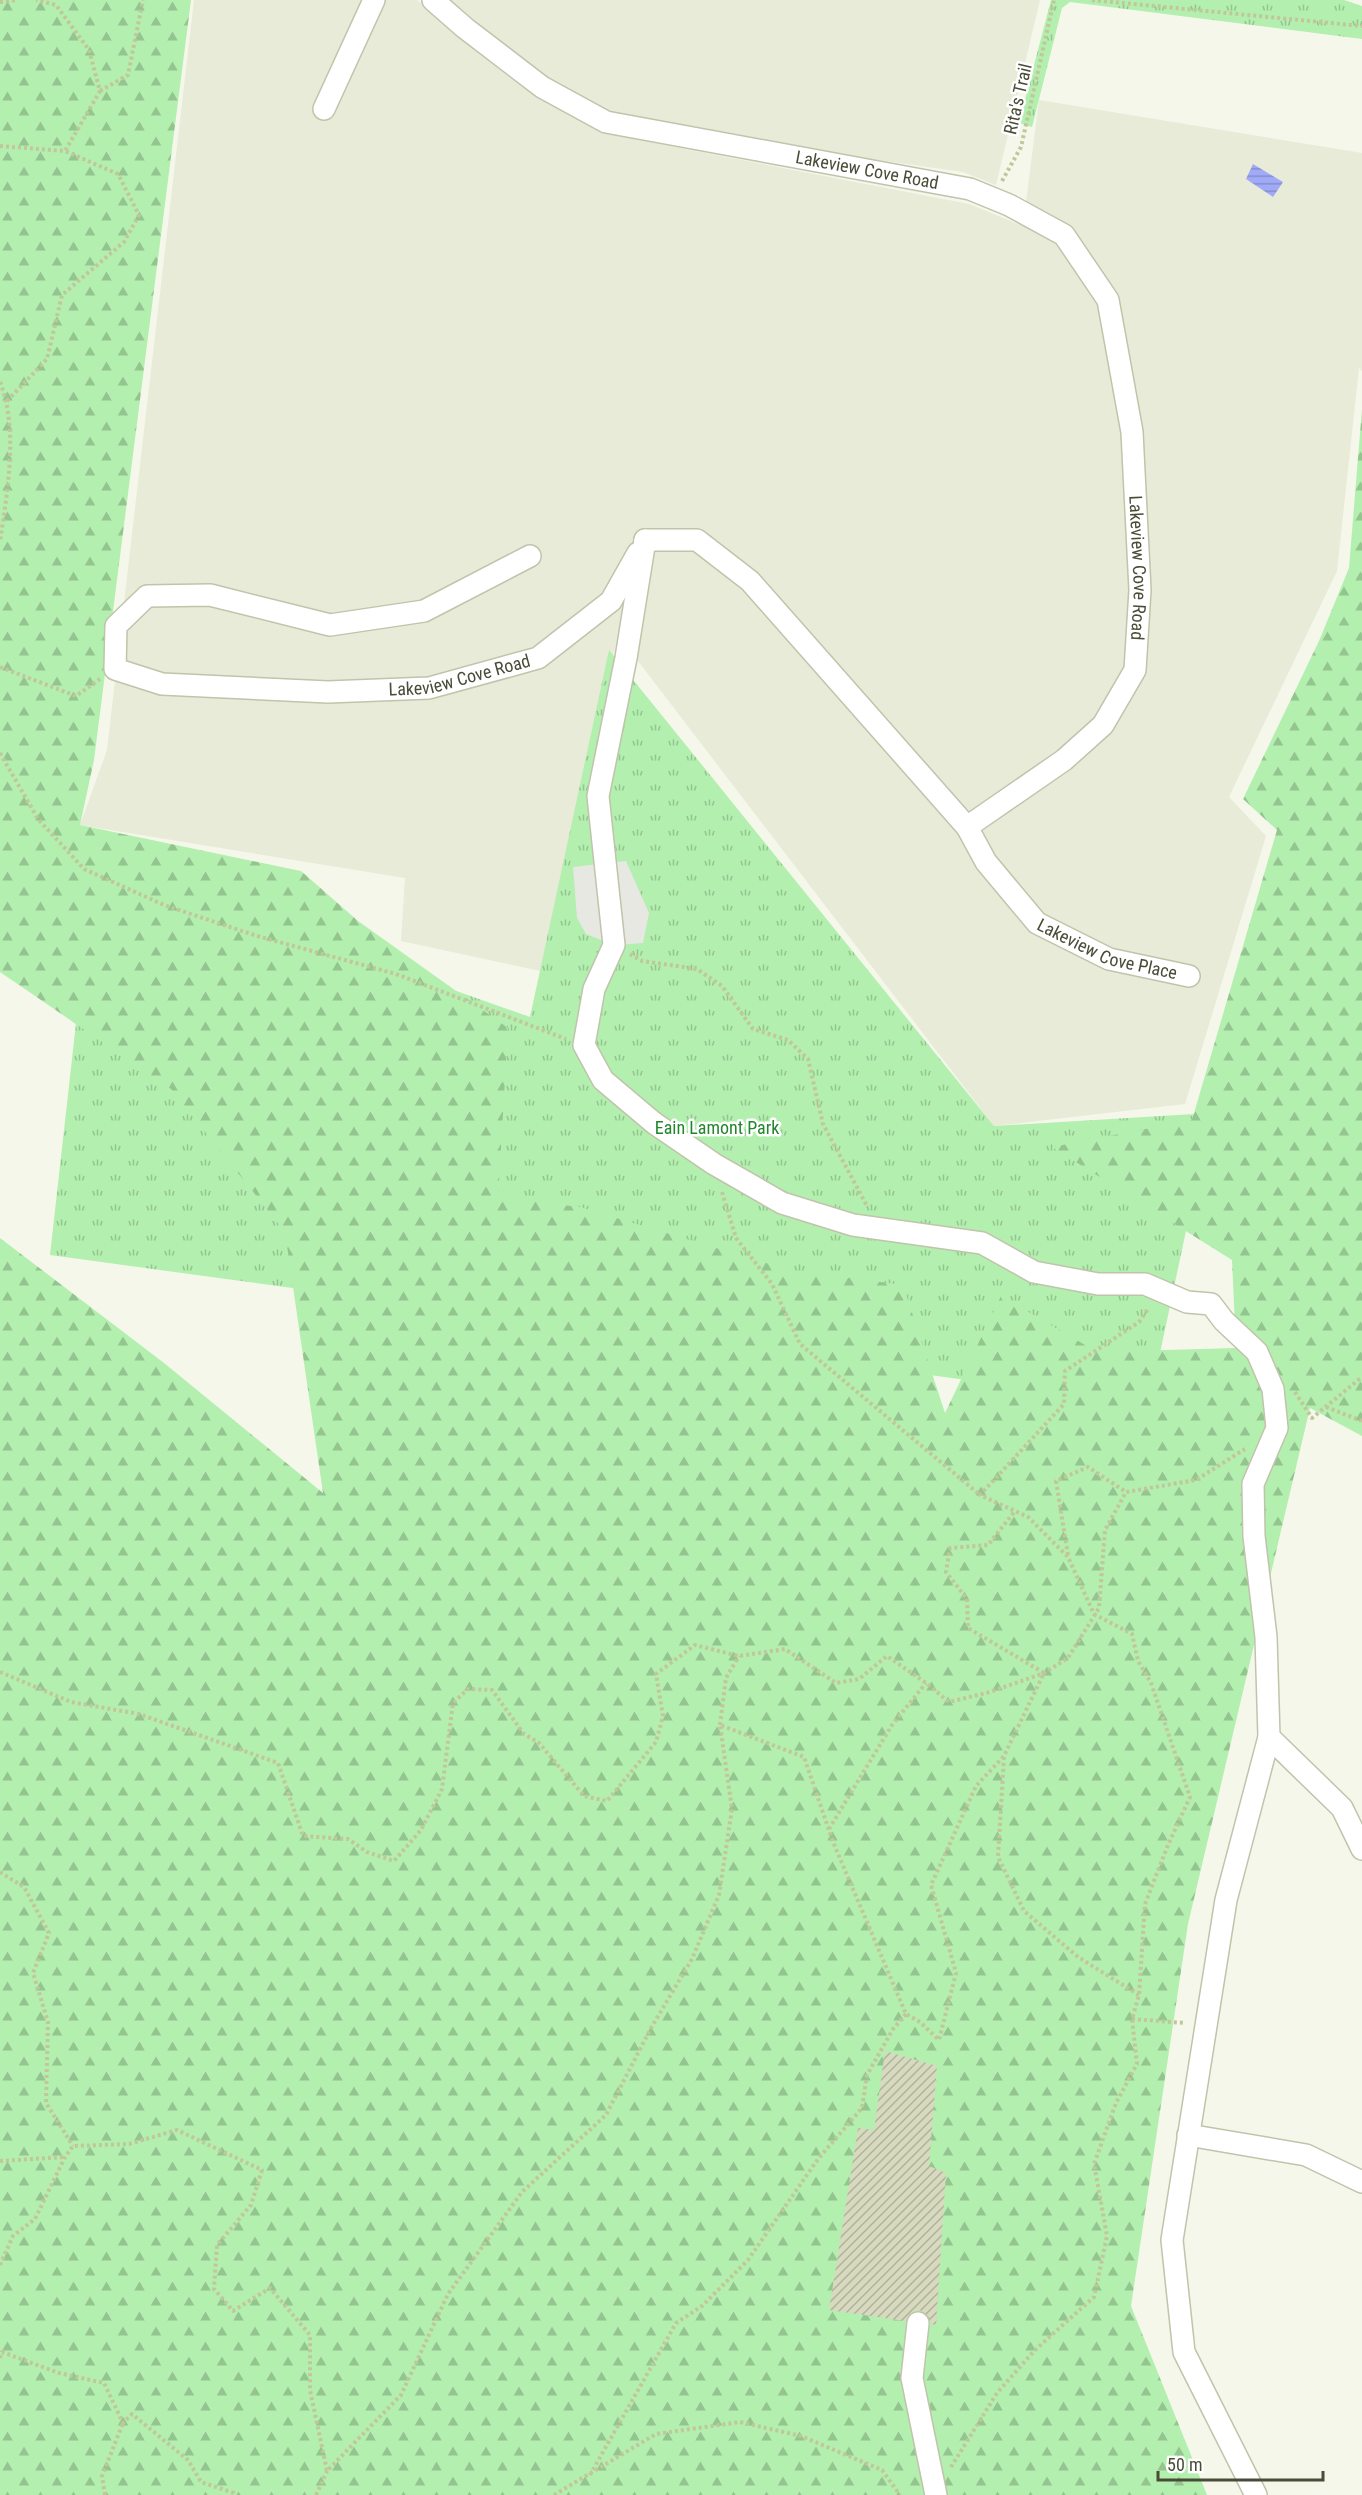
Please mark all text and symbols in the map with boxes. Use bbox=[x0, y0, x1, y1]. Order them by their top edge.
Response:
street label: Rita's Trail bbox=[999, 61, 1036, 136]
street label: Lakeview Cove Road bbox=[794, 146, 940, 193]
street label: Lakeview Cove Road bbox=[1125, 495, 1151, 641]
street label: Lakeview Cove Road bbox=[388, 650, 533, 700]
street label: Lakeview Cove Place bbox=[1034, 914, 1179, 983]
park label: Eain Lamont Park bbox=[655, 1117, 779, 1138]
scale bar bbox=[1158, 2444, 1323, 2482]
text: 50 m bbox=[1167, 2454, 1202, 2475]

